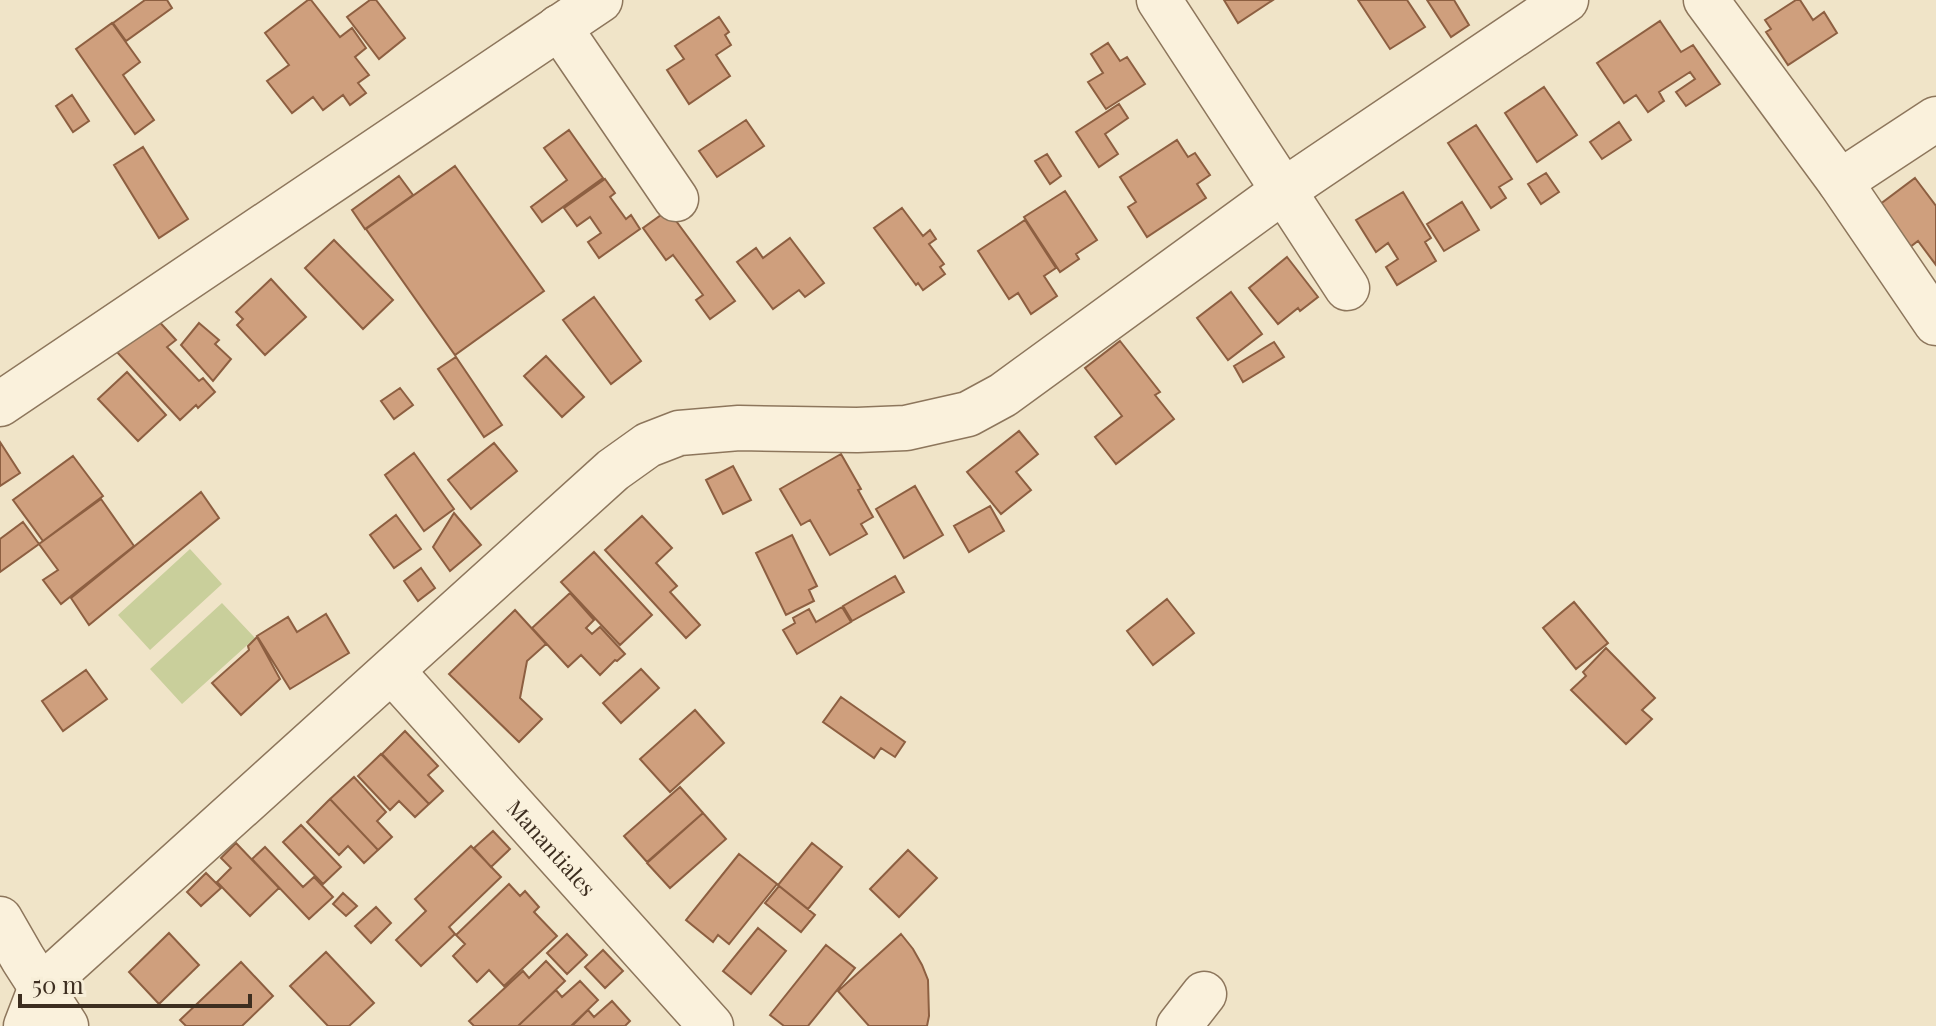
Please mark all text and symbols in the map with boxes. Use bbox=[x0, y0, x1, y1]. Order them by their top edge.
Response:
street label: Manantiales bbox=[501, 793, 603, 902]
scale bar bbox=[20, 958, 250, 1008]
text: 50 m bbox=[32, 968, 84, 1000]

